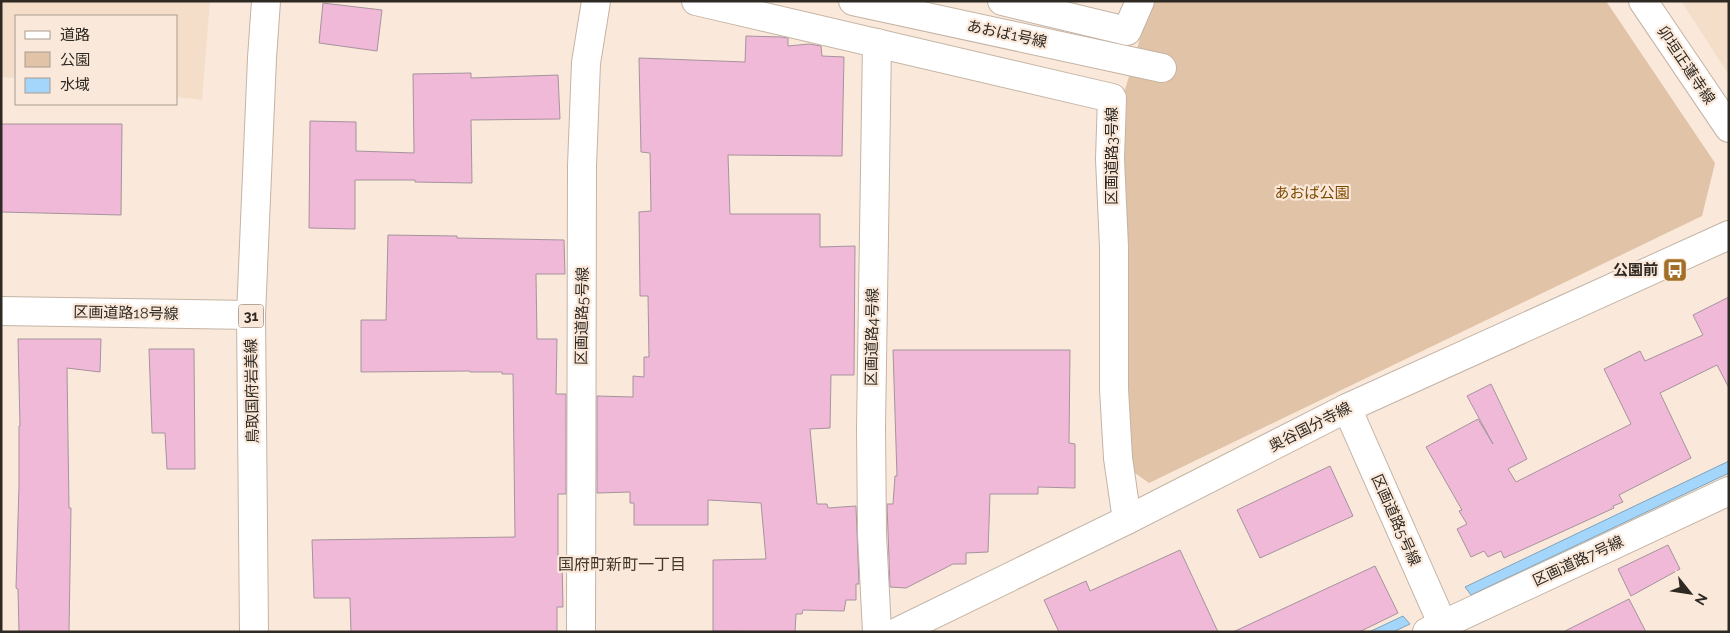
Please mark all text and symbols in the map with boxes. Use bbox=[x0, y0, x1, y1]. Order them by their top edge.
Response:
legend bbox=[15, 15, 178, 105]
street label: あおば1号線 bbox=[965, 17, 1049, 51]
street label: 卯垣正蓮寺線 bbox=[1653, 23, 1719, 107]
text: 道路 bbox=[60, 26, 90, 44]
text: 公園 bbox=[60, 51, 90, 69]
text: 水域 bbox=[60, 76, 90, 94]
street label: 区画道路3号線 bbox=[1103, 107, 1121, 205]
park label: あおば公園 bbox=[1274, 184, 1350, 202]
bus stop icon: 公園前 bbox=[1662, 257, 1688, 283]
place label: 公園前 bbox=[1613, 261, 1658, 279]
street label: 区画道路5号線 bbox=[572, 267, 592, 365]
street label: 区画道路4号線 bbox=[862, 288, 882, 386]
street label: 区画道路18号線 bbox=[73, 303, 179, 323]
road number: 31 bbox=[238, 304, 264, 328]
street label: 鳥取国府岩美線 bbox=[242, 338, 262, 444]
street label: 奥谷国分寺線 bbox=[1266, 399, 1354, 455]
street label: 区画道路5号線 bbox=[1368, 471, 1424, 569]
street label: 区画道路7号線 bbox=[1530, 532, 1626, 590]
district label: 国府町新町一丁目 bbox=[558, 555, 686, 574]
north arrow bbox=[1665, 568, 1715, 618]
text: N bbox=[1692, 591, 1711, 608]

